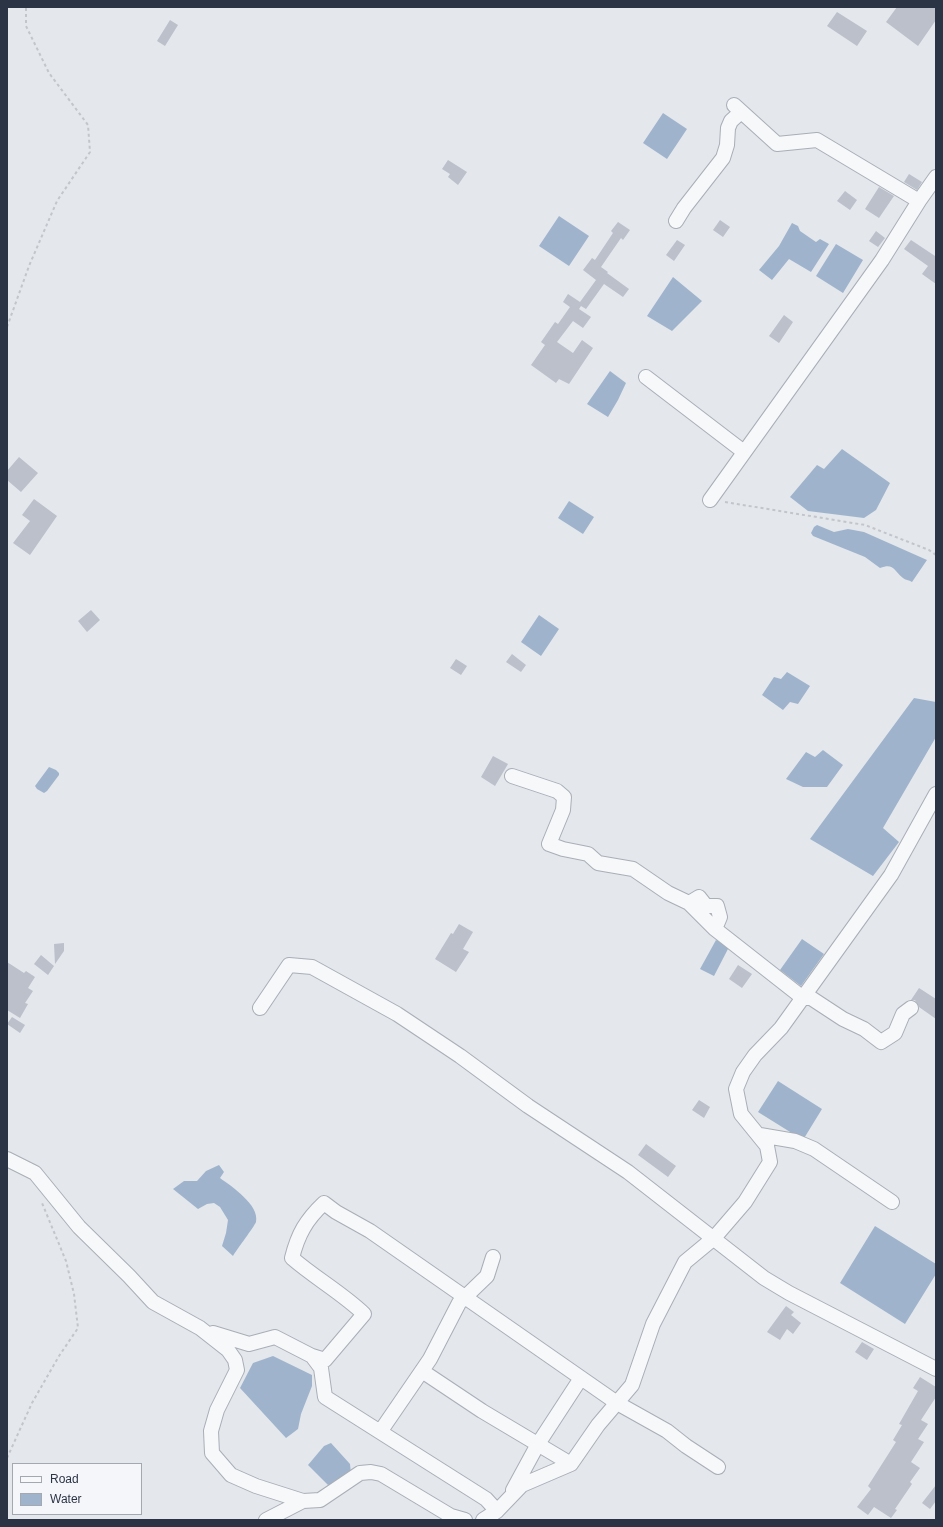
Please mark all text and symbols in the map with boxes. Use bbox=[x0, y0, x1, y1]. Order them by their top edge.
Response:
legend bbox=[12, 1463, 142, 1515]
text: Road bbox=[50, 1472, 79, 1486]
text: Water bbox=[50, 1492, 82, 1506]

